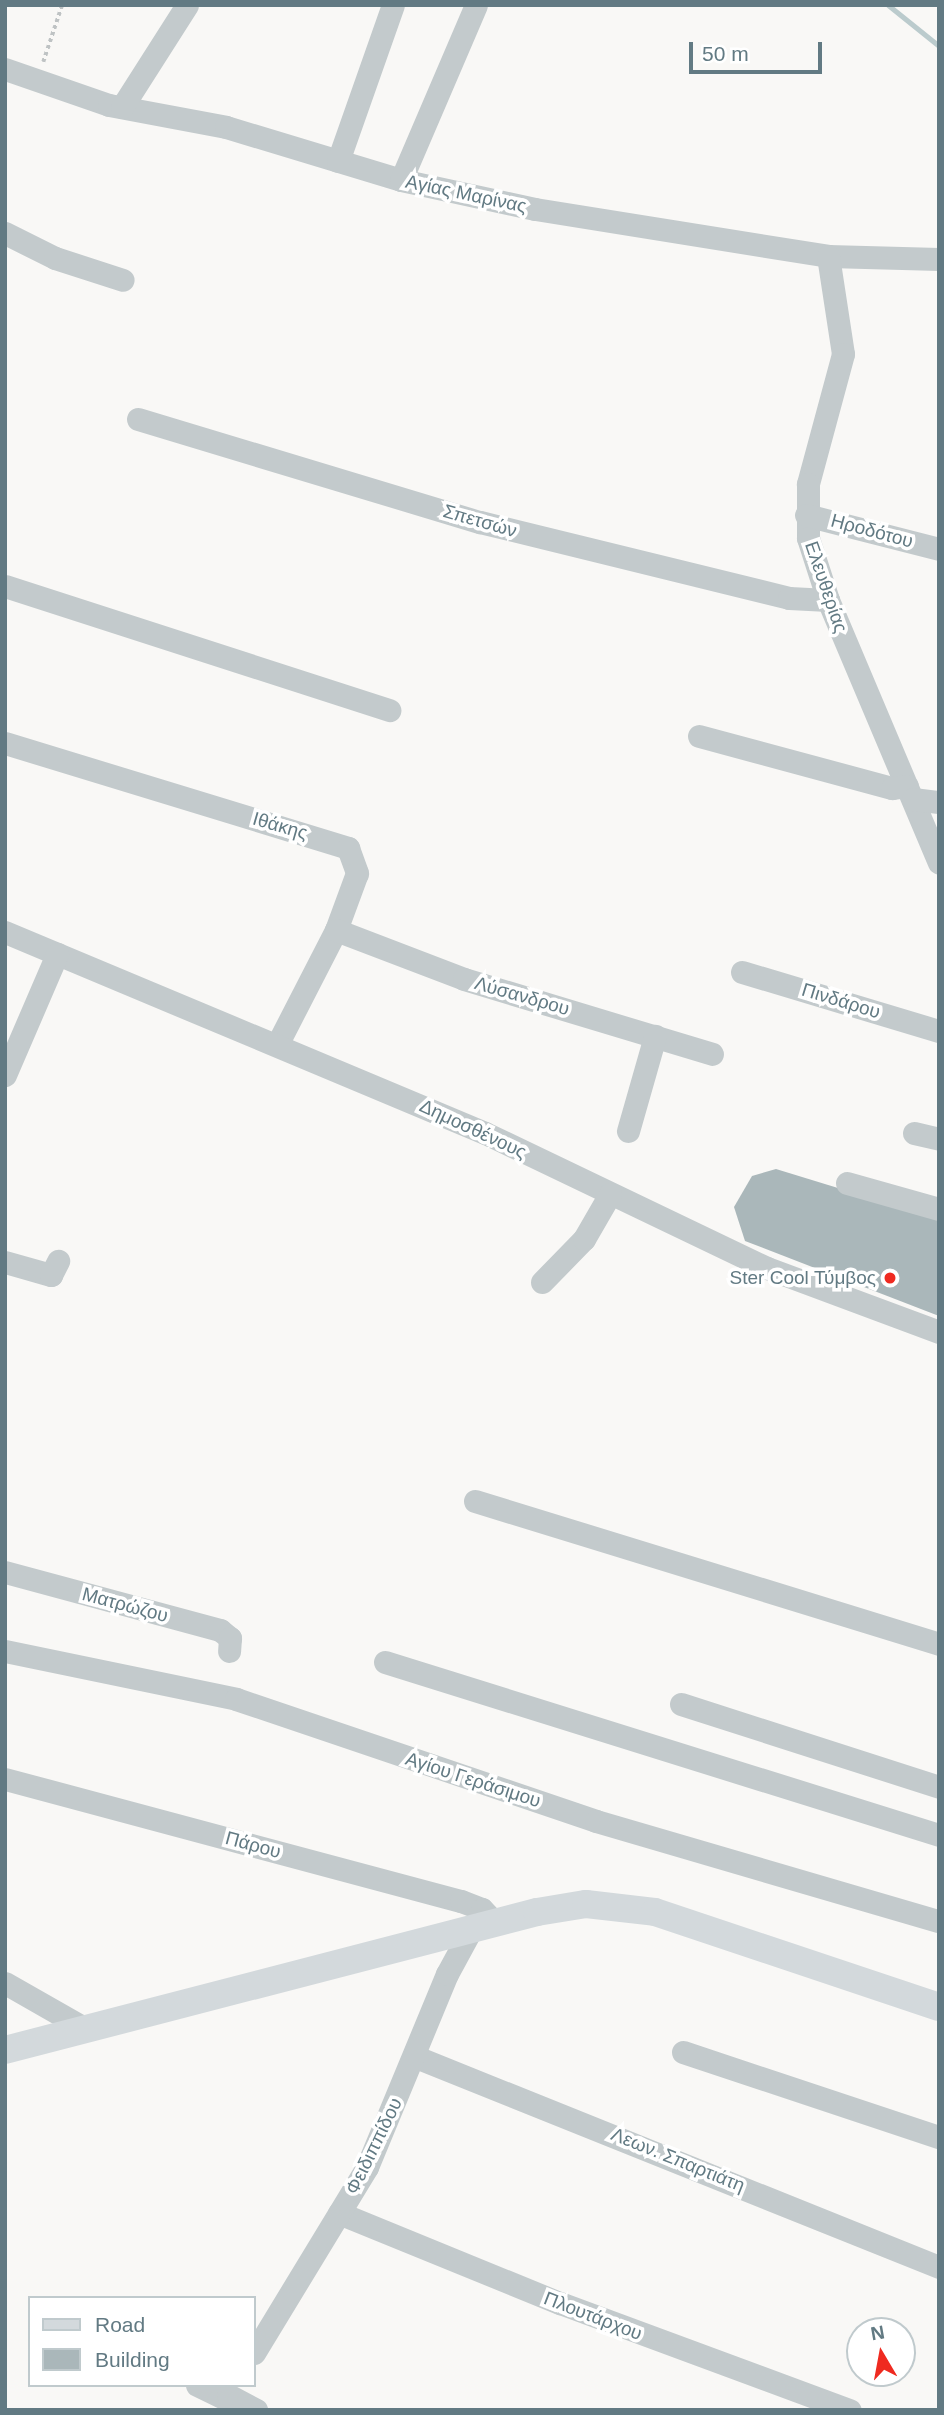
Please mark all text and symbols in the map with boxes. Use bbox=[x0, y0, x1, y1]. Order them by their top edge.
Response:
scale bar bbox=[692, 28, 825, 72]
text: 50 m bbox=[702, 42, 749, 65]
street label: Αγίας Μαρίνας bbox=[403, 170, 529, 218]
street label: Σπετσών bbox=[440, 500, 520, 542]
street label: Ηροδότου bbox=[828, 509, 916, 553]
street label: Ελευθερίας bbox=[800, 538, 852, 636]
street label: Ιθάκης bbox=[250, 807, 310, 845]
street label: Λύσανδρου bbox=[472, 972, 572, 1020]
street label: Πινδάρου bbox=[799, 978, 883, 1024]
street label: Δημοσθένους bbox=[416, 1094, 530, 1164]
place label: Ster Cool Τύμβος bbox=[730, 1267, 876, 1289]
marker: Ster Cool Τύμβος bbox=[882, 1270, 898, 1286]
street label: Ματρώζου bbox=[80, 1583, 170, 1627]
street label: Αγίου Γεράσιμου bbox=[402, 1747, 544, 1813]
street label: Πάρου bbox=[223, 1827, 283, 1863]
street label: Φειδιππίδου bbox=[341, 2094, 407, 2198]
street label: Λεων. Σπαρτιάτη bbox=[608, 2123, 748, 2197]
street label: Πλουτάρχου bbox=[541, 2287, 645, 2345]
legend bbox=[28, 2296, 256, 2387]
text: Road bbox=[95, 2313, 145, 2336]
north arrow bbox=[846, 2317, 916, 2387]
text: N bbox=[869, 2321, 886, 2344]
text: Building bbox=[95, 2348, 170, 2371]

